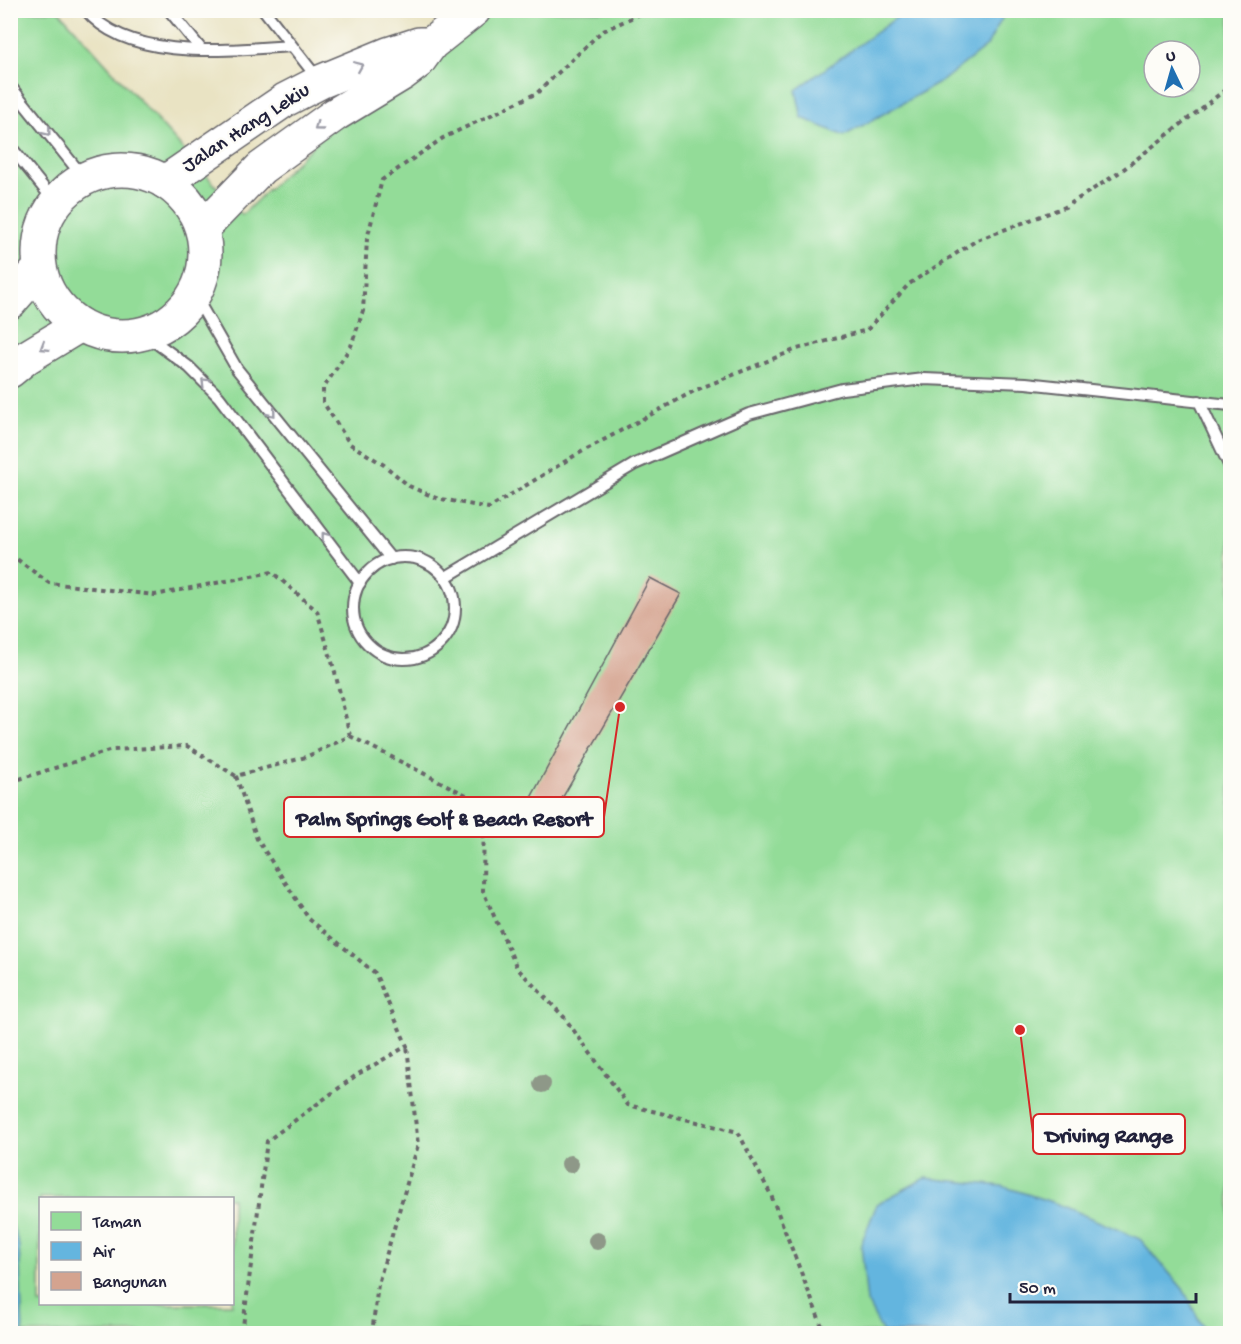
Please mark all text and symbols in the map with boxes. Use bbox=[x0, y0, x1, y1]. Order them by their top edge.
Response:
north arrow bbox=[1142, 39, 1202, 99]
text: U bbox=[1166, 48, 1177, 67]
one-way arrow bbox=[352, 61, 363, 73]
street label: Jalan Hang Lekiu bbox=[179, 78, 316, 179]
one-way arrow bbox=[313, 120, 324, 131]
one-way arrow bbox=[39, 125, 50, 136]
one-way arrow bbox=[40, 339, 50, 351]
one-way arrow bbox=[201, 379, 212, 390]
one-way arrow bbox=[265, 406, 276, 417]
one-way arrow bbox=[321, 531, 332, 542]
callout: Palm Springs Golf & Beach Resort bbox=[284, 797, 604, 837]
text: Palm Springs Golf & Beach Resort bbox=[295, 808, 594, 834]
callout: Driving Range bbox=[1033, 1114, 1185, 1154]
text: Driving Range bbox=[1043, 1125, 1173, 1151]
legend bbox=[39, 1197, 234, 1305]
text: Taman bbox=[92, 1213, 142, 1234]
text: Air bbox=[93, 1243, 116, 1264]
scale bar bbox=[1010, 1266, 1196, 1304]
text: Bangunan bbox=[92, 1273, 167, 1294]
text: 50 m bbox=[1019, 1279, 1056, 1300]

